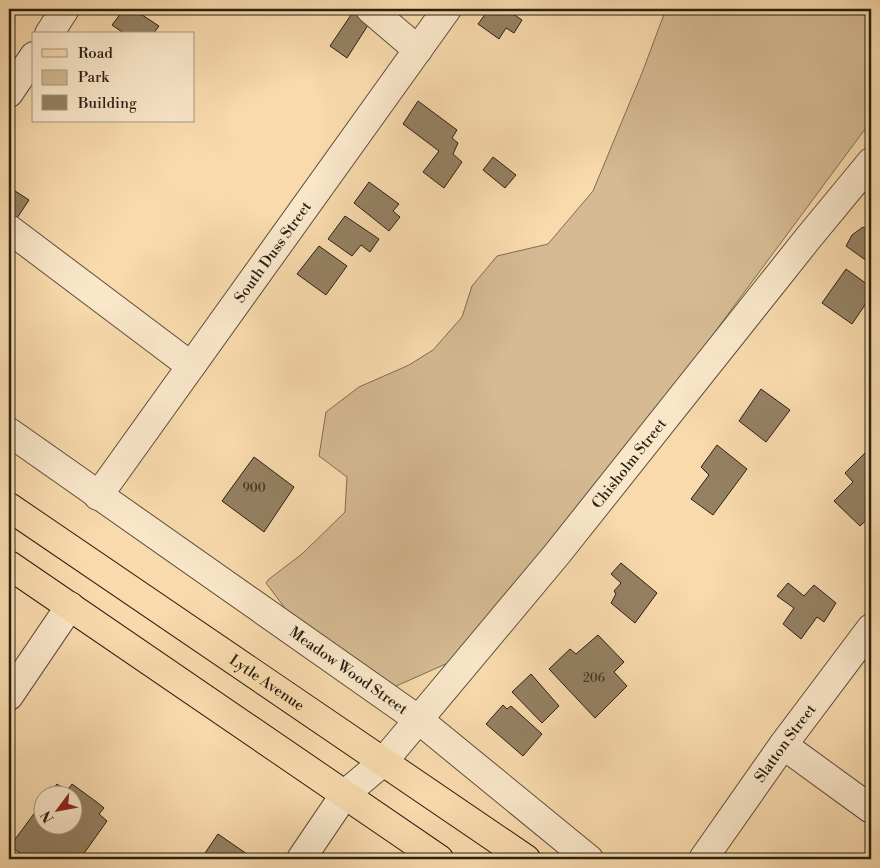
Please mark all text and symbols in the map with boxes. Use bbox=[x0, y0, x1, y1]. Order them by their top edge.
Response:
legend bbox=[32, 32, 195, 122]
text: Road bbox=[78, 44, 113, 63]
text: Park bbox=[78, 68, 110, 87]
text: Building bbox=[77, 94, 137, 113]
street label: South Duss Street bbox=[230, 197, 316, 307]
street label: Chisholm Street bbox=[587, 414, 671, 512]
house number: 900 bbox=[242, 481, 266, 496]
street label: Meadow Wood Street bbox=[286, 622, 412, 719]
street label: Lytle Avenue bbox=[226, 650, 308, 715]
house number: 206 bbox=[583, 671, 605, 686]
street label: Slatton Street bbox=[750, 700, 820, 786]
north arrow bbox=[32, 786, 82, 836]
text: N bbox=[37, 807, 58, 826]

